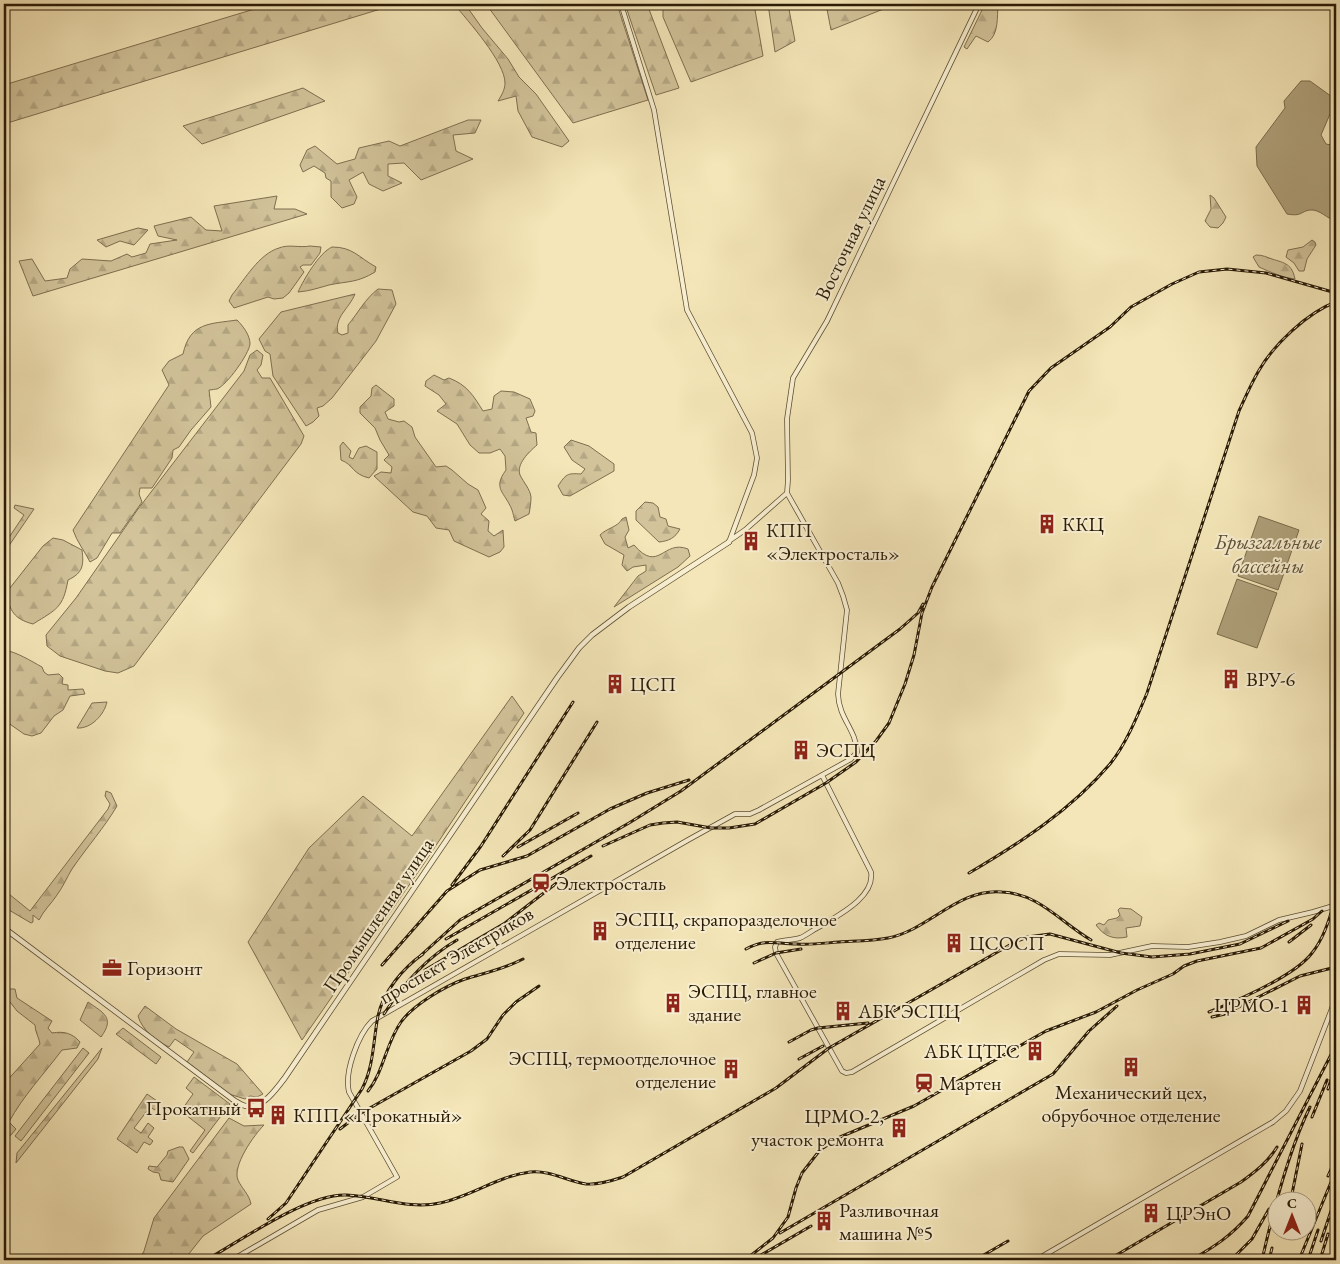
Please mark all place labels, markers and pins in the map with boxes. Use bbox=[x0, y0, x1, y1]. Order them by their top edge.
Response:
place label: ККЦ bbox=[1062, 511, 1104, 537]
building icon: ККЦ bbox=[1036, 513, 1058, 535]
place label: КПП «Электросталь» bbox=[766, 517, 900, 566]
building icon: КПП «Электросталь» bbox=[740, 530, 762, 552]
place label: ВРУ-6 bbox=[1246, 666, 1296, 692]
building icon: ВРУ-6 bbox=[1220, 668, 1242, 690]
place label: ЦСП bbox=[630, 671, 676, 697]
building icon: ЦСП bbox=[604, 673, 626, 695]
place label: ЭСПЦ bbox=[816, 737, 876, 763]
building icon: ЭСПЦ bbox=[790, 739, 812, 761]
place label: Электросталь bbox=[556, 870, 666, 896]
station icon: Электросталь bbox=[530, 872, 552, 894]
place label: ЭСПЦ, скрапоразделочное отделение bbox=[615, 906, 837, 955]
building icon: ЭСПЦ, скрапоразделочное отделение bbox=[589, 920, 611, 942]
place label: ЦСОСП bbox=[969, 930, 1045, 956]
building icon: ЦСОСП bbox=[943, 932, 965, 954]
place label: Горизонт bbox=[127, 955, 203, 981]
office icon: Горизонт bbox=[101, 957, 123, 979]
place label: ЭСПЦ, главное здание bbox=[688, 978, 817, 1027]
building icon: ЭСПЦ, главное здание bbox=[662, 992, 684, 1014]
place label: ЦРМО-1 bbox=[1214, 992, 1289, 1018]
building icon: ЦРМО-1 bbox=[1293, 994, 1315, 1016]
place label: АБК ЭСПЦ bbox=[857, 998, 961, 1024]
building icon: АБК ЭСПЦ bbox=[832, 1000, 854, 1022]
place label: АБК ЦТГС bbox=[923, 1038, 1020, 1064]
building icon: АБК ЦТГС bbox=[1024, 1040, 1046, 1062]
place label: ЭСПЦ, термоотделочное отделение bbox=[508, 1045, 716, 1094]
building icon: Механический цех, обрубочное отделение bbox=[1120, 1056, 1142, 1078]
building icon: ЭСПЦ, термоотделочное отделение bbox=[720, 1058, 742, 1080]
place label: Мартен bbox=[939, 1070, 1001, 1096]
station icon: Мартен bbox=[913, 1072, 935, 1094]
place label: Механический цех, обрубочное отделение bbox=[1041, 1079, 1221, 1128]
place label: Прокатный bbox=[146, 1095, 241, 1121]
bus stop icon: Прокатный bbox=[245, 1097, 267, 1119]
place label: КПП «Прокатный» bbox=[293, 1102, 463, 1128]
place label: ЦРМО-2, участок ремонта bbox=[751, 1103, 884, 1152]
building icon: КПП «Прокатный» bbox=[267, 1104, 289, 1126]
building icon: ЦРМО-2, участок ремонта bbox=[888, 1117, 910, 1139]
place label: Разливочная машина №5 bbox=[839, 1197, 939, 1246]
place label: ЦРЭнО bbox=[1166, 1200, 1231, 1226]
building icon: ЦРЭнО bbox=[1140, 1202, 1162, 1224]
building icon: Разливочная машина №5 bbox=[813, 1210, 835, 1232]

